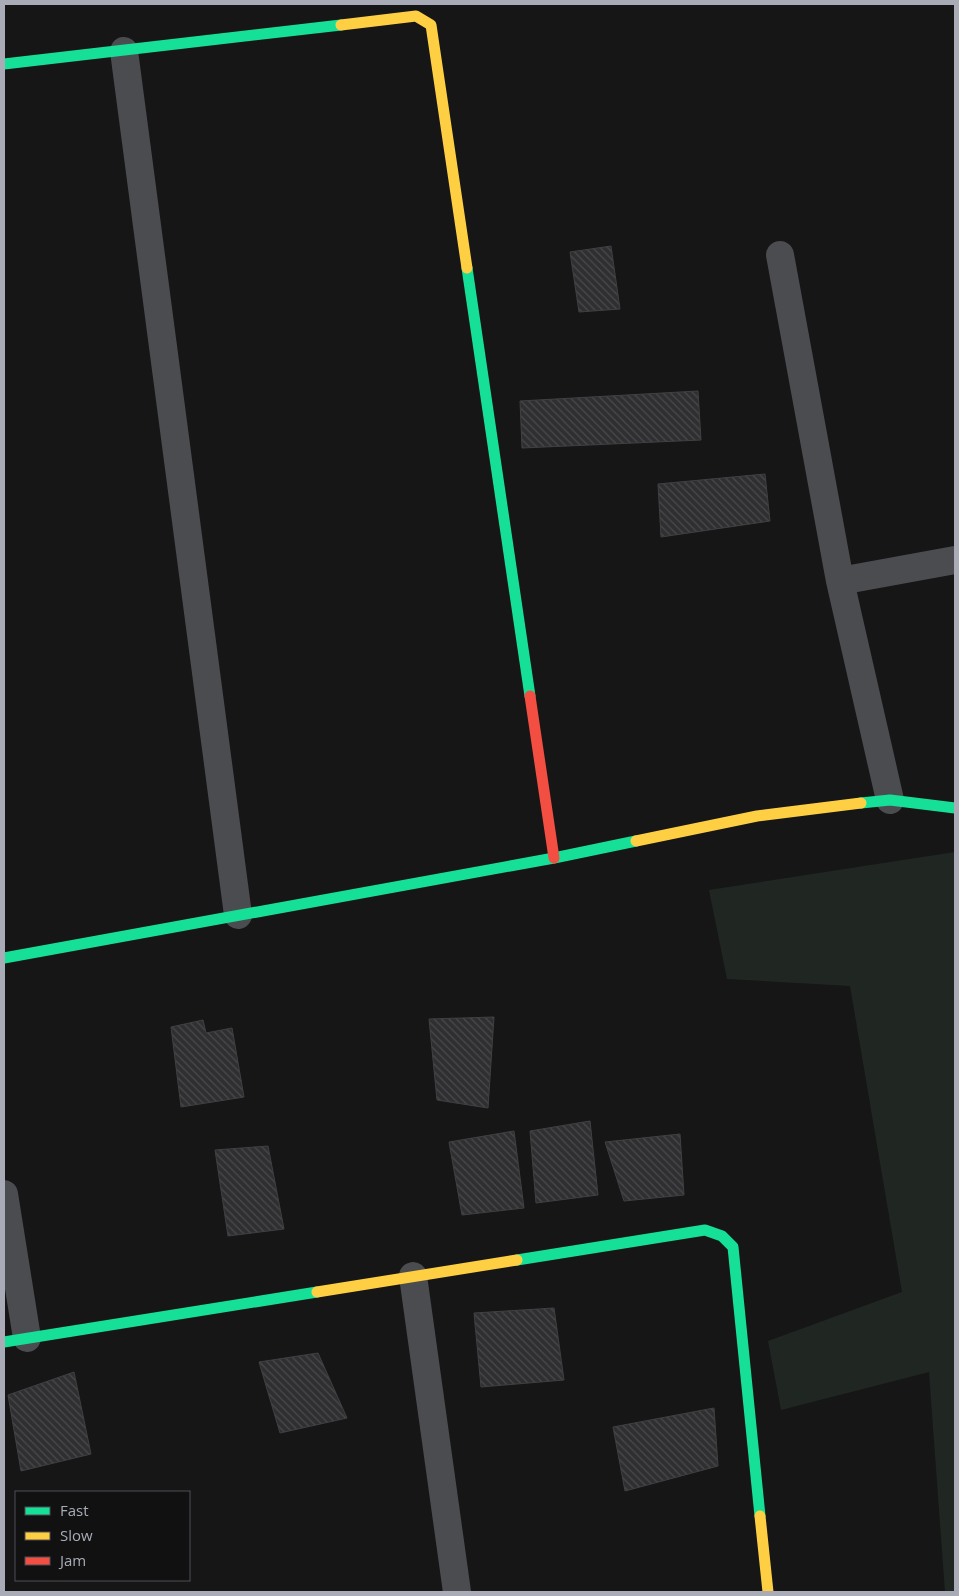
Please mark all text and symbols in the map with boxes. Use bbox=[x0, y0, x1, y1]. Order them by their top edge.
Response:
legend bbox=[15, 1491, 190, 1581]
text: Fast bbox=[60, 1500, 89, 1520]
text: Slow bbox=[60, 1525, 93, 1545]
text: Jam bbox=[58, 1550, 86, 1570]

